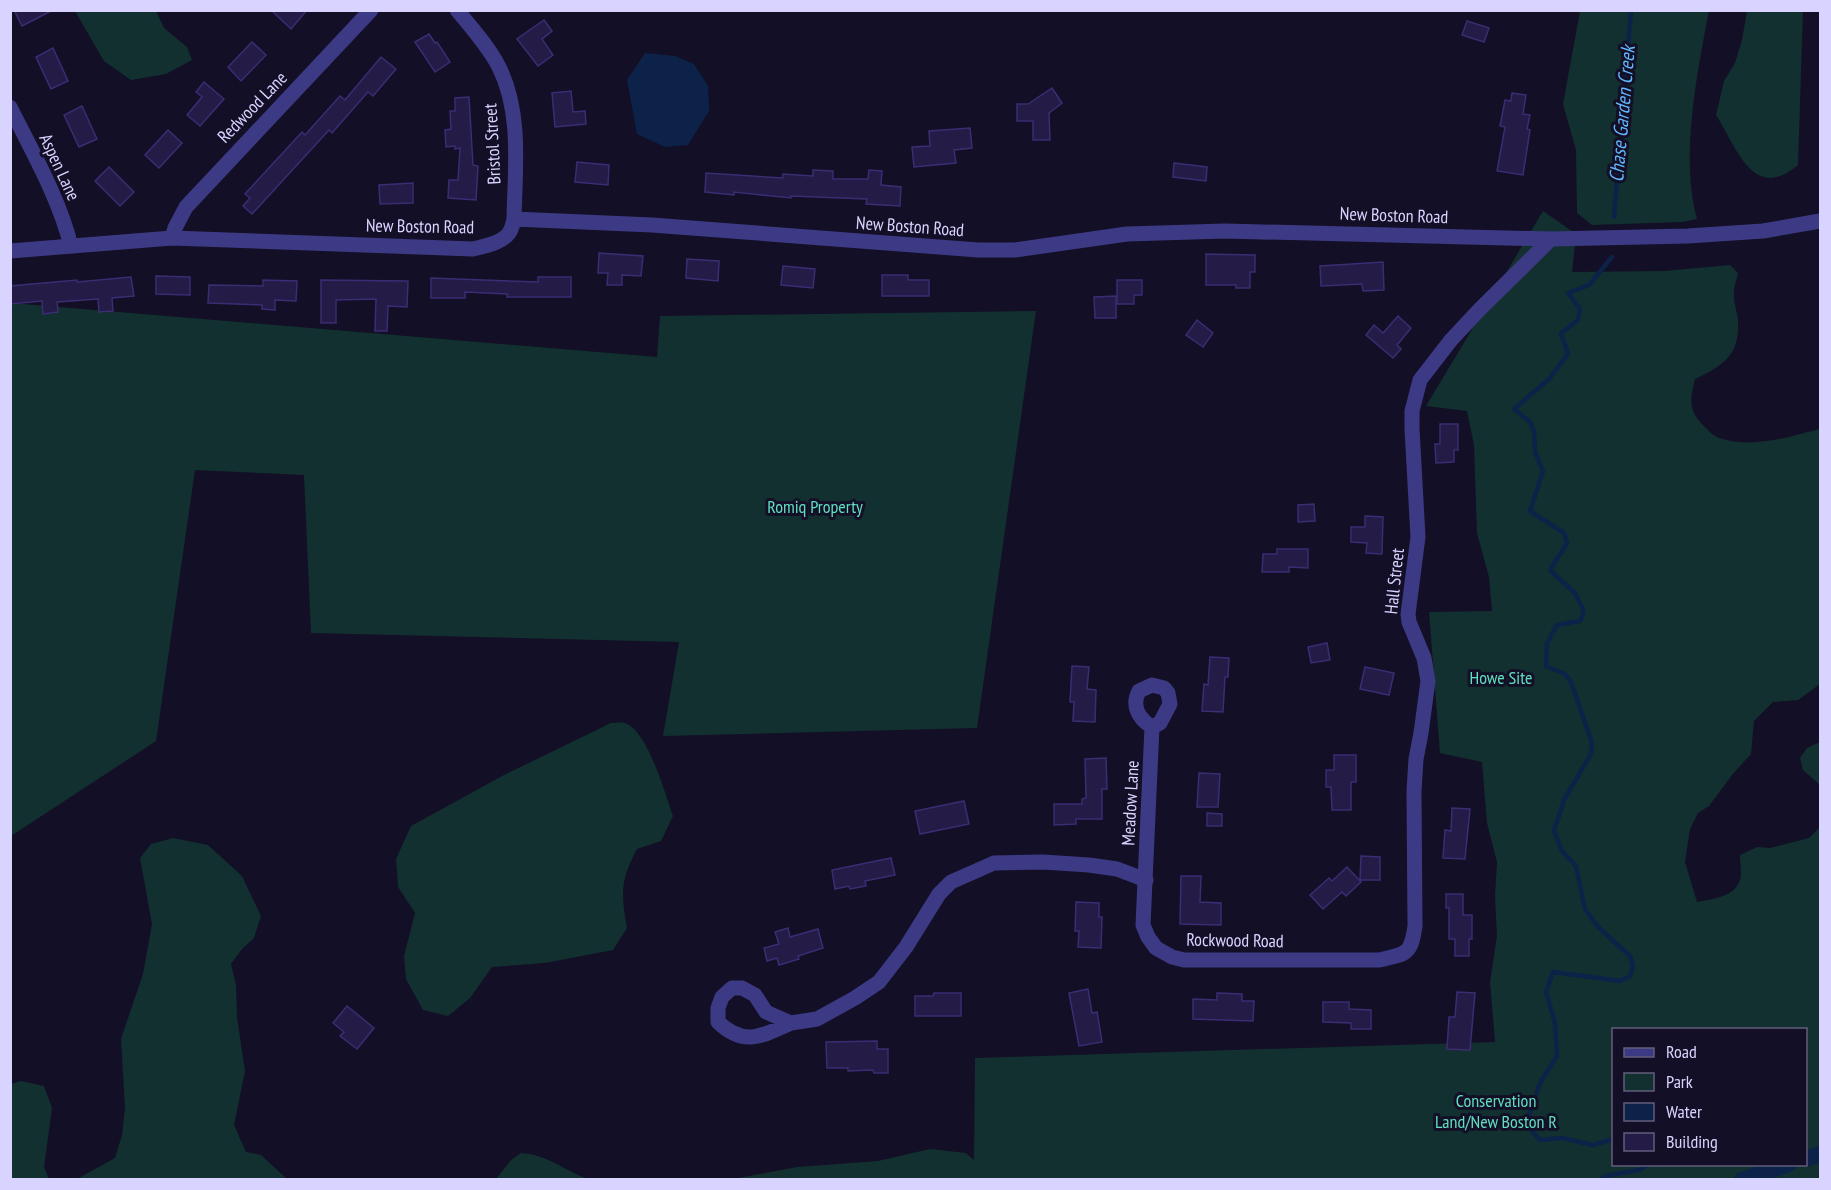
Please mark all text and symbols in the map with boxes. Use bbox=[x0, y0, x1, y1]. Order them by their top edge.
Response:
water label: Chase Garden Creek bbox=[1603, 42, 1641, 183]
street label: Redwood Lane bbox=[212, 66, 292, 148]
street label: Bristol Street bbox=[478, 103, 506, 185]
street label: Aspen Lane bbox=[35, 130, 85, 204]
street label: New Boston Road bbox=[1339, 202, 1449, 228]
street label: New Boston Road bbox=[855, 211, 965, 241]
street label: New Boston Road bbox=[366, 214, 474, 238]
park label: Romiq Property bbox=[767, 495, 863, 518]
street label: Hall Street bbox=[1379, 547, 1409, 615]
park label: Howe Site bbox=[1470, 666, 1532, 689]
street label: Meadow Lane bbox=[1116, 760, 1144, 846]
street label: Rockwood Road bbox=[1186, 928, 1284, 952]
legend bbox=[1612, 1028, 1807, 1166]
text: Road bbox=[1666, 1040, 1697, 1063]
text: Park bbox=[1666, 1070, 1693, 1093]
park label: Conservation Land/New Boston R bbox=[1435, 1089, 1557, 1133]
text: Water bbox=[1666, 1100, 1702, 1123]
text: Building bbox=[1666, 1130, 1718, 1153]

